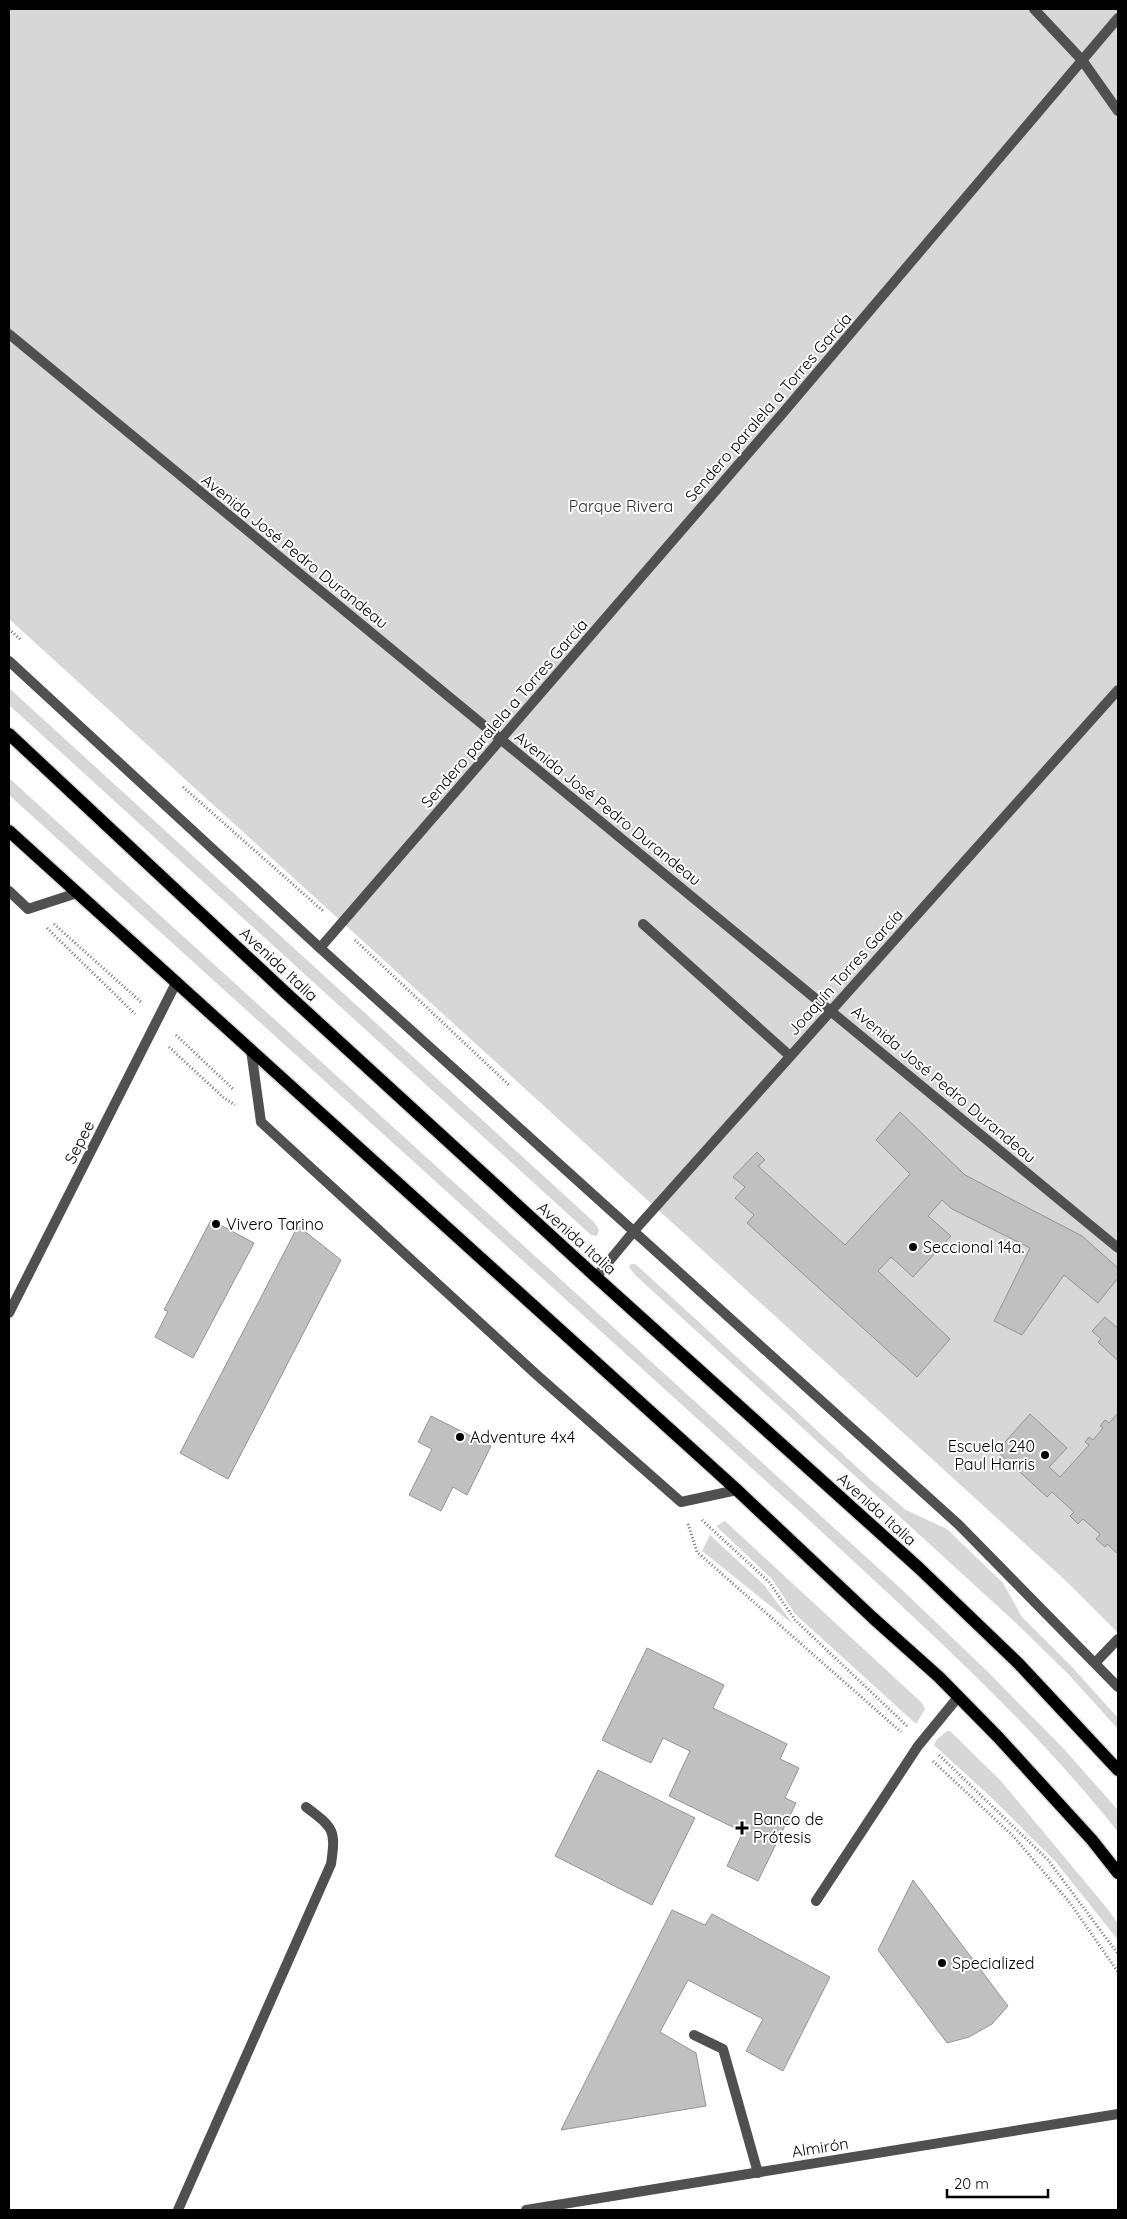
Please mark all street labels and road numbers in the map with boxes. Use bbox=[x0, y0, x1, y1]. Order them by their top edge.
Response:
street label: Sendero paralela a Torres García bbox=[680, 308, 856, 506]
street label: Avenida José Pedro Durandeau bbox=[198, 469, 392, 633]
street label: Sendero paralela a Torres García bbox=[416, 614, 592, 812]
street label: Avenida José Pedro Durandeau bbox=[511, 726, 705, 890]
street label: Joaquín Torres García bbox=[783, 905, 907, 1039]
street label: Avenida Italia bbox=[236, 923, 322, 1005]
street label: Avenida José Pedro Durandeau bbox=[848, 1001, 1040, 1167]
street label: Sepee bbox=[60, 1117, 98, 1167]
street label: Avenida Italia bbox=[533, 1197, 621, 1279]
street label: Avenida Italia bbox=[833, 1468, 921, 1550]
street label: Almirón bbox=[790, 2133, 850, 2161]

